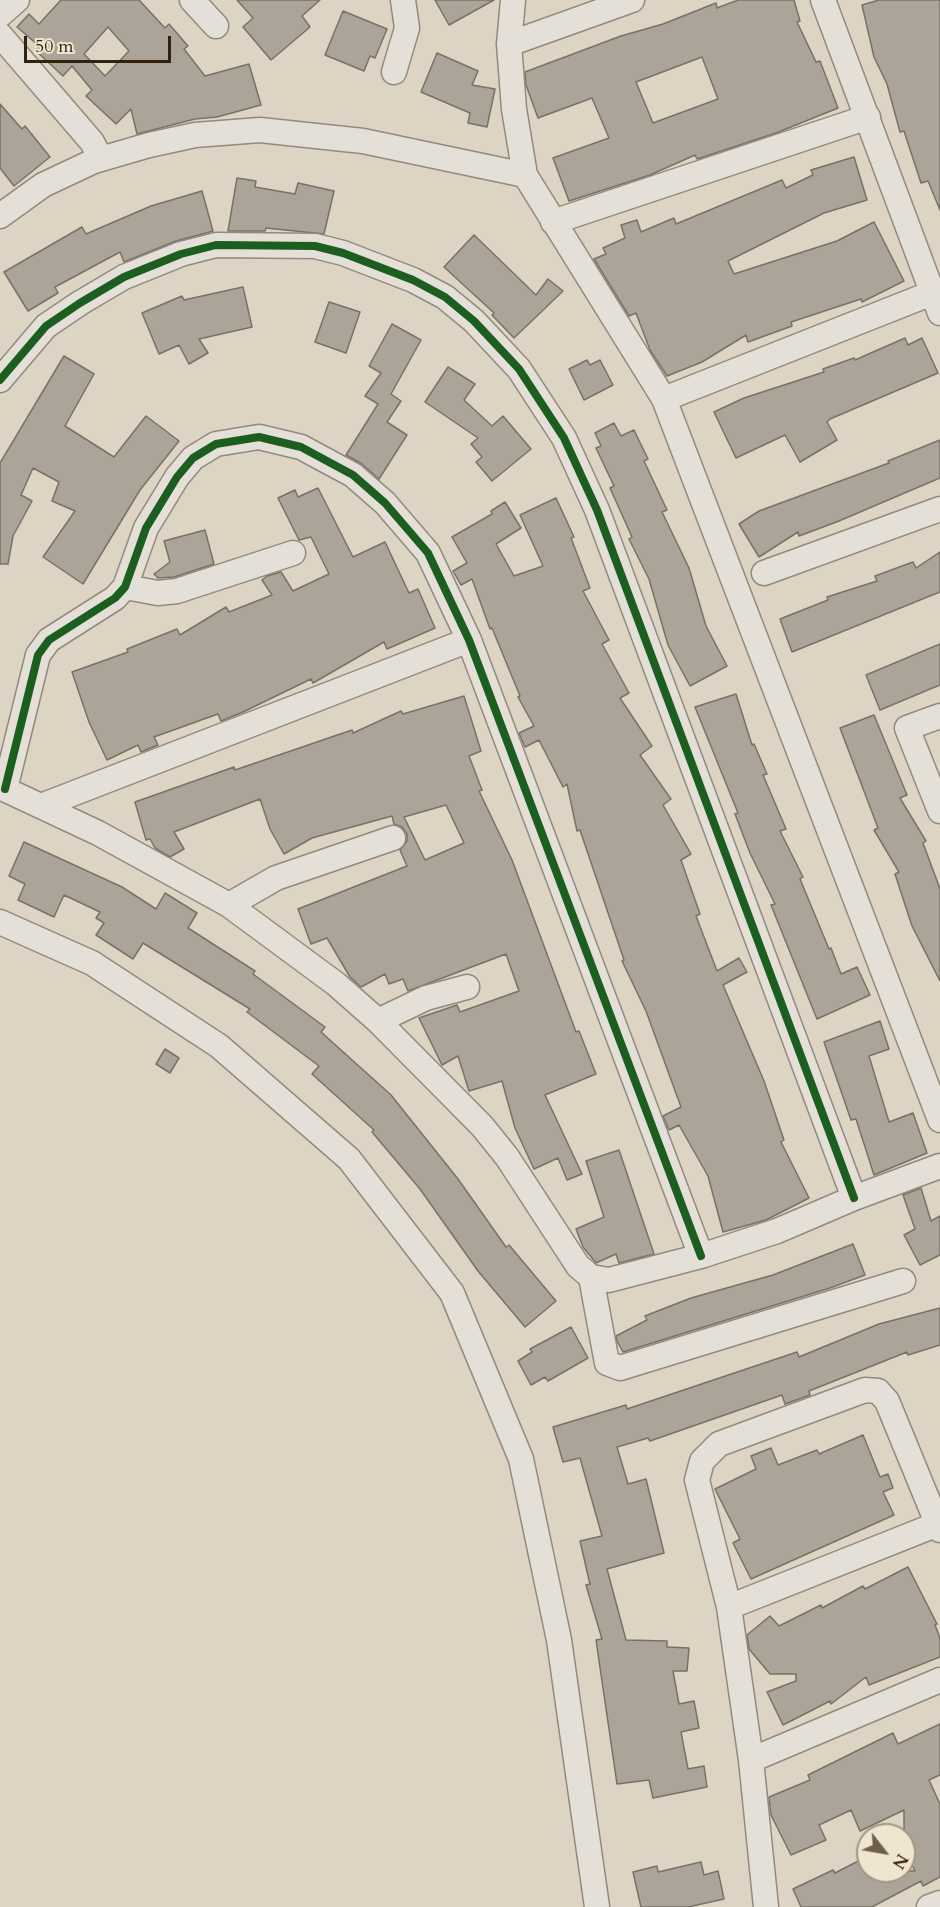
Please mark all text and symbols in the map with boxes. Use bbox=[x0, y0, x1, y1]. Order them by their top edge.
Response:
scale bar bbox=[27, 24, 174, 62]
text: 50 m bbox=[35, 34, 74, 59]
north arrow bbox=[856, 1823, 916, 1883]
text: N bbox=[887, 1850, 913, 1873]

